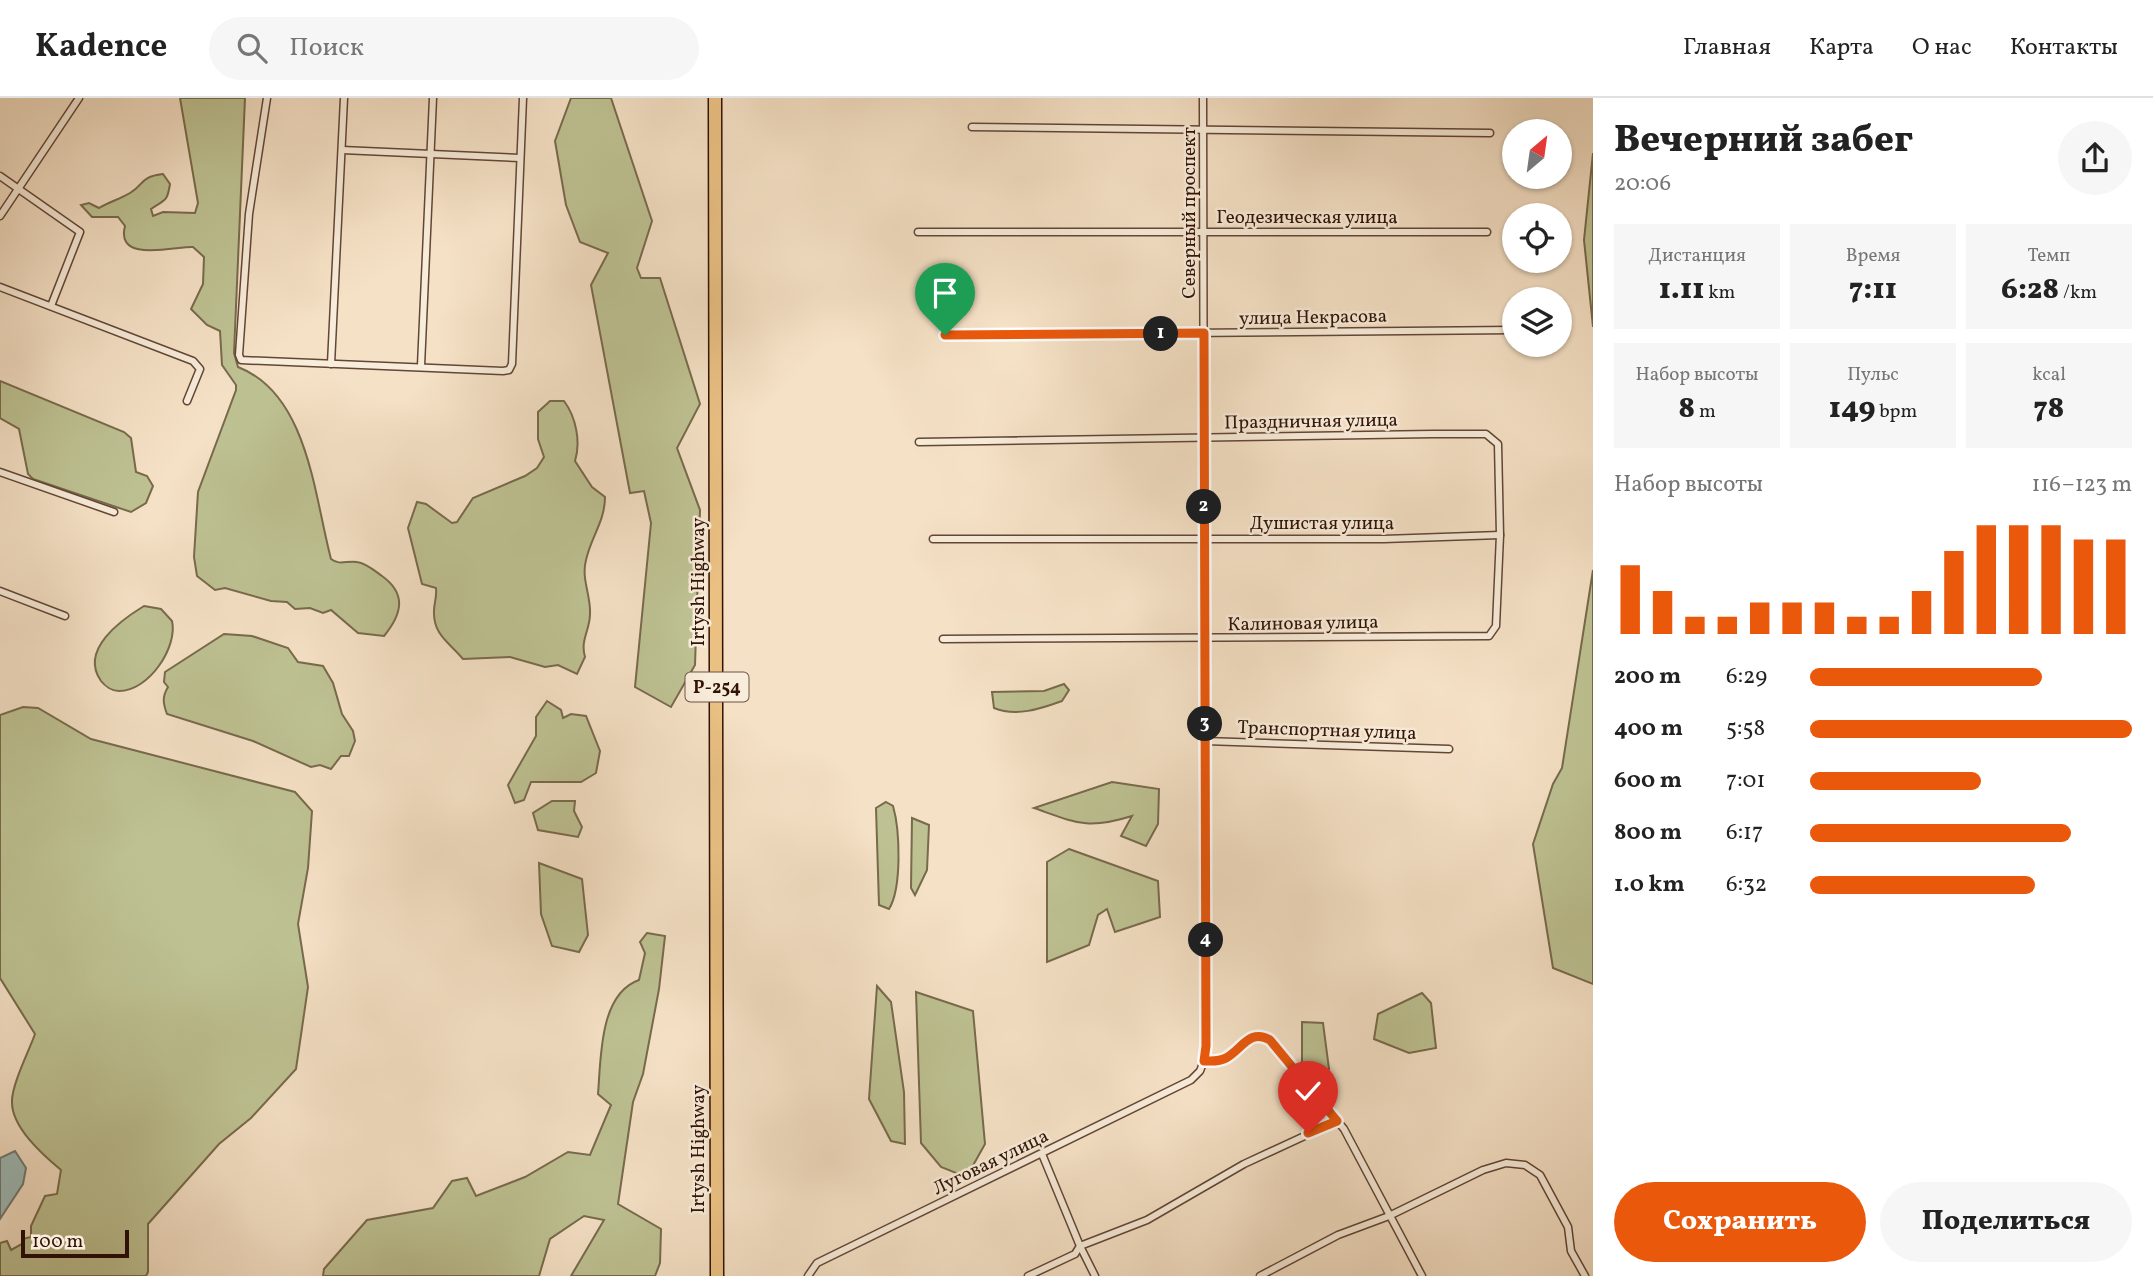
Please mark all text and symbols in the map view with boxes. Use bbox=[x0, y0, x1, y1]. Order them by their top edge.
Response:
search box bbox=[209, 17, 699, 80]
text: Kadence bbox=[35, 25, 167, 71]
icon: search bbox=[233, 29, 271, 67]
text: Поиск bbox=[289, 30, 364, 66]
text: Главная bbox=[1683, 31, 1771, 65]
text: Карта bbox=[1809, 31, 1874, 65]
text: О нас bbox=[1912, 31, 1972, 65]
text: Контакты bbox=[2010, 31, 2118, 65]
text: Вечерний забег bbox=[1614, 115, 1913, 168]
north arrow bbox=[1502, 119, 1572, 189]
map controls bbox=[1502, 119, 1572, 357]
button: share bbox=[2058, 121, 2132, 195]
street label: Северный проспект bbox=[1177, 127, 1203, 299]
text: 20:06 bbox=[1614, 168, 1671, 200]
button: locate bbox=[1502, 203, 1572, 273]
street label: Геодезическая улица bbox=[1216, 205, 1398, 231]
text: Дистанция bbox=[1648, 243, 1746, 269]
text: Время bbox=[1846, 243, 1900, 269]
text: Темп bbox=[2028, 243, 2070, 269]
pin bbox=[915, 263, 975, 335]
text: 1.11 bbox=[1659, 269, 1704, 311]
text: 7:11 bbox=[1849, 269, 1897, 311]
text: 6:28 bbox=[2001, 269, 2059, 311]
icon: arrive bbox=[926, 274, 964, 312]
text: km bbox=[1704, 280, 1735, 306]
text: /km bbox=[2059, 280, 2097, 306]
button: layers bbox=[1502, 287, 1572, 357]
street label: улица Некрасова bbox=[1239, 304, 1387, 332]
pin: 1 bbox=[1144, 316, 1178, 352]
text: 1 bbox=[1157, 320, 1164, 346]
text: Набор высоты bbox=[1635, 362, 1759, 388]
text: Пульс bbox=[1847, 362, 1899, 388]
text: kcal bbox=[2032, 362, 2066, 388]
text: 8 bbox=[1678, 388, 1695, 430]
text: 149 bbox=[1829, 388, 1875, 430]
text: 78 bbox=[2034, 388, 2064, 430]
text: m bbox=[1695, 399, 1716, 425]
text: bpm bbox=[1875, 399, 1917, 425]
street label: Праздничная улица bbox=[1224, 407, 1398, 437]
text: Набор высоты bbox=[1614, 469, 1763, 501]
text: 116–123 m bbox=[2031, 469, 2132, 501]
pin: 2 bbox=[1186, 490, 1222, 524]
text: 2 bbox=[1199, 493, 1208, 519]
street label: Душистая улица bbox=[1250, 511, 1394, 537]
street label: Irtysh Highway bbox=[686, 517, 712, 647]
street label: Калиновая улица bbox=[1227, 610, 1379, 638]
text: 200 m bbox=[1614, 661, 1681, 693]
text: 6:29 bbox=[1726, 661, 1767, 693]
road number: Р-254 bbox=[686, 672, 748, 702]
pin: 3 bbox=[1188, 706, 1222, 742]
text: 3 bbox=[1200, 710, 1209, 736]
text: 400 m bbox=[1614, 713, 1683, 745]
text: 5:58 bbox=[1726, 713, 1765, 745]
street label: Транспортная улица bbox=[1237, 715, 1417, 747]
text: 600 m bbox=[1614, 765, 1682, 797]
text: 7:01 bbox=[1726, 765, 1765, 797]
text: 800 m bbox=[1614, 817, 1682, 849]
text: 6:17 bbox=[1726, 817, 1763, 849]
text: 1.0 km bbox=[1614, 869, 1685, 901]
text: 6:32 bbox=[1726, 869, 1767, 901]
pin: 4 bbox=[1188, 922, 1224, 958]
text: 4 bbox=[1200, 926, 1211, 952]
pin bbox=[1278, 1061, 1338, 1133]
icon: check bbox=[1289, 1072, 1327, 1110]
street label: Irtysh Highway bbox=[686, 1084, 712, 1214]
street label: Луговая улица bbox=[929, 1124, 1053, 1202]
button: Сохранить bbox=[1614, 1182, 1866, 1262]
button: Поделиться bbox=[1880, 1182, 2132, 1262]
scale bar bbox=[21, 1227, 130, 1259]
text: 100 m bbox=[32, 1229, 83, 1255]

